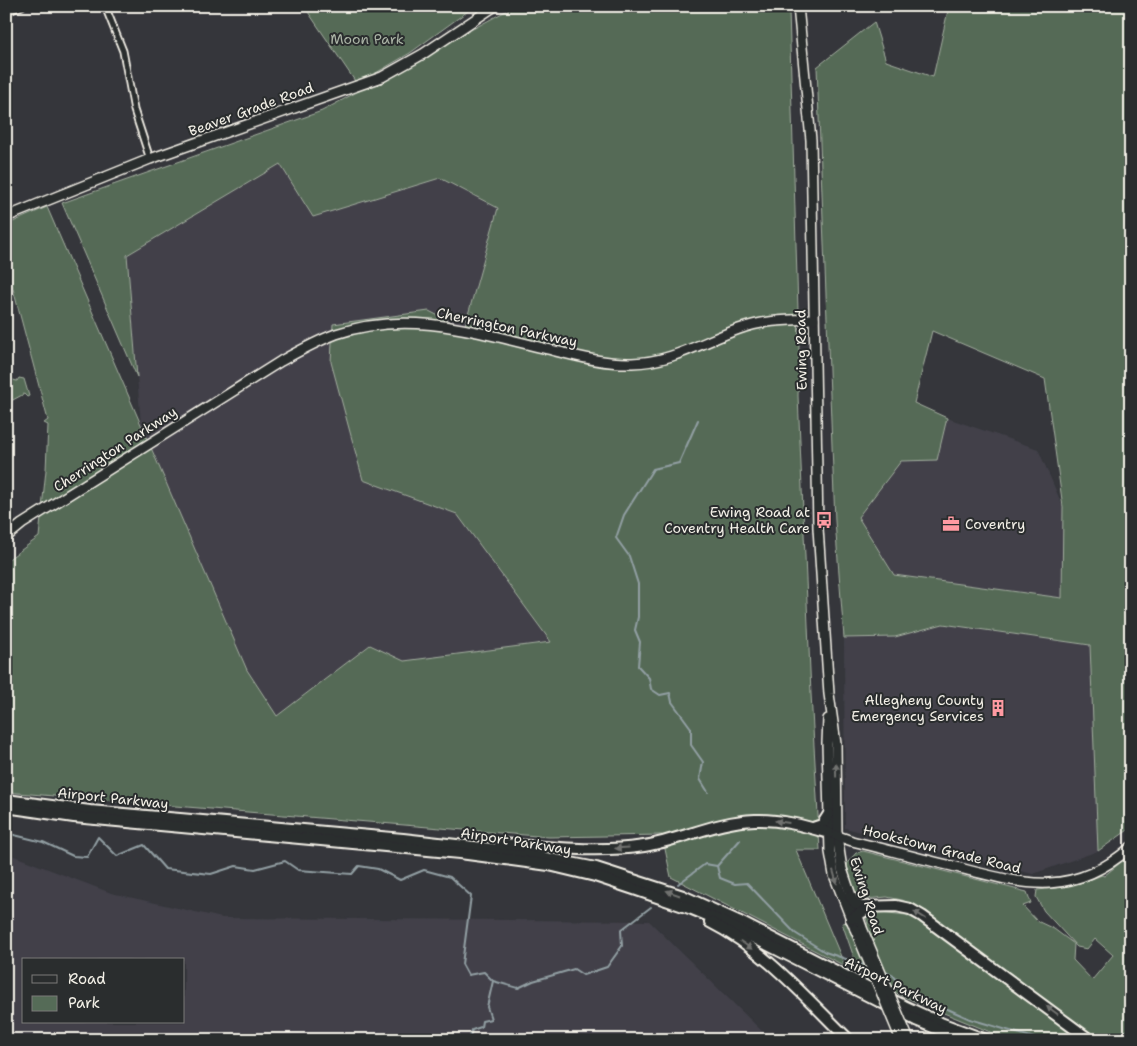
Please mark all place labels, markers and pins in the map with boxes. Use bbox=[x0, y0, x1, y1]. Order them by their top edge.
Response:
place label: Ewing Road at Coventry Health Care bbox=[664, 503, 810, 537]
bus stop icon: Ewing Road at Coventry Health Care bbox=[814, 510, 834, 530]
office icon: Coventry bbox=[941, 514, 961, 534]
place label: Coventry bbox=[965, 515, 1025, 533]
place label: Allegheny County Emergency Services bbox=[851, 691, 984, 725]
building icon: Allegheny County Emergency Services bbox=[988, 698, 1008, 718]

